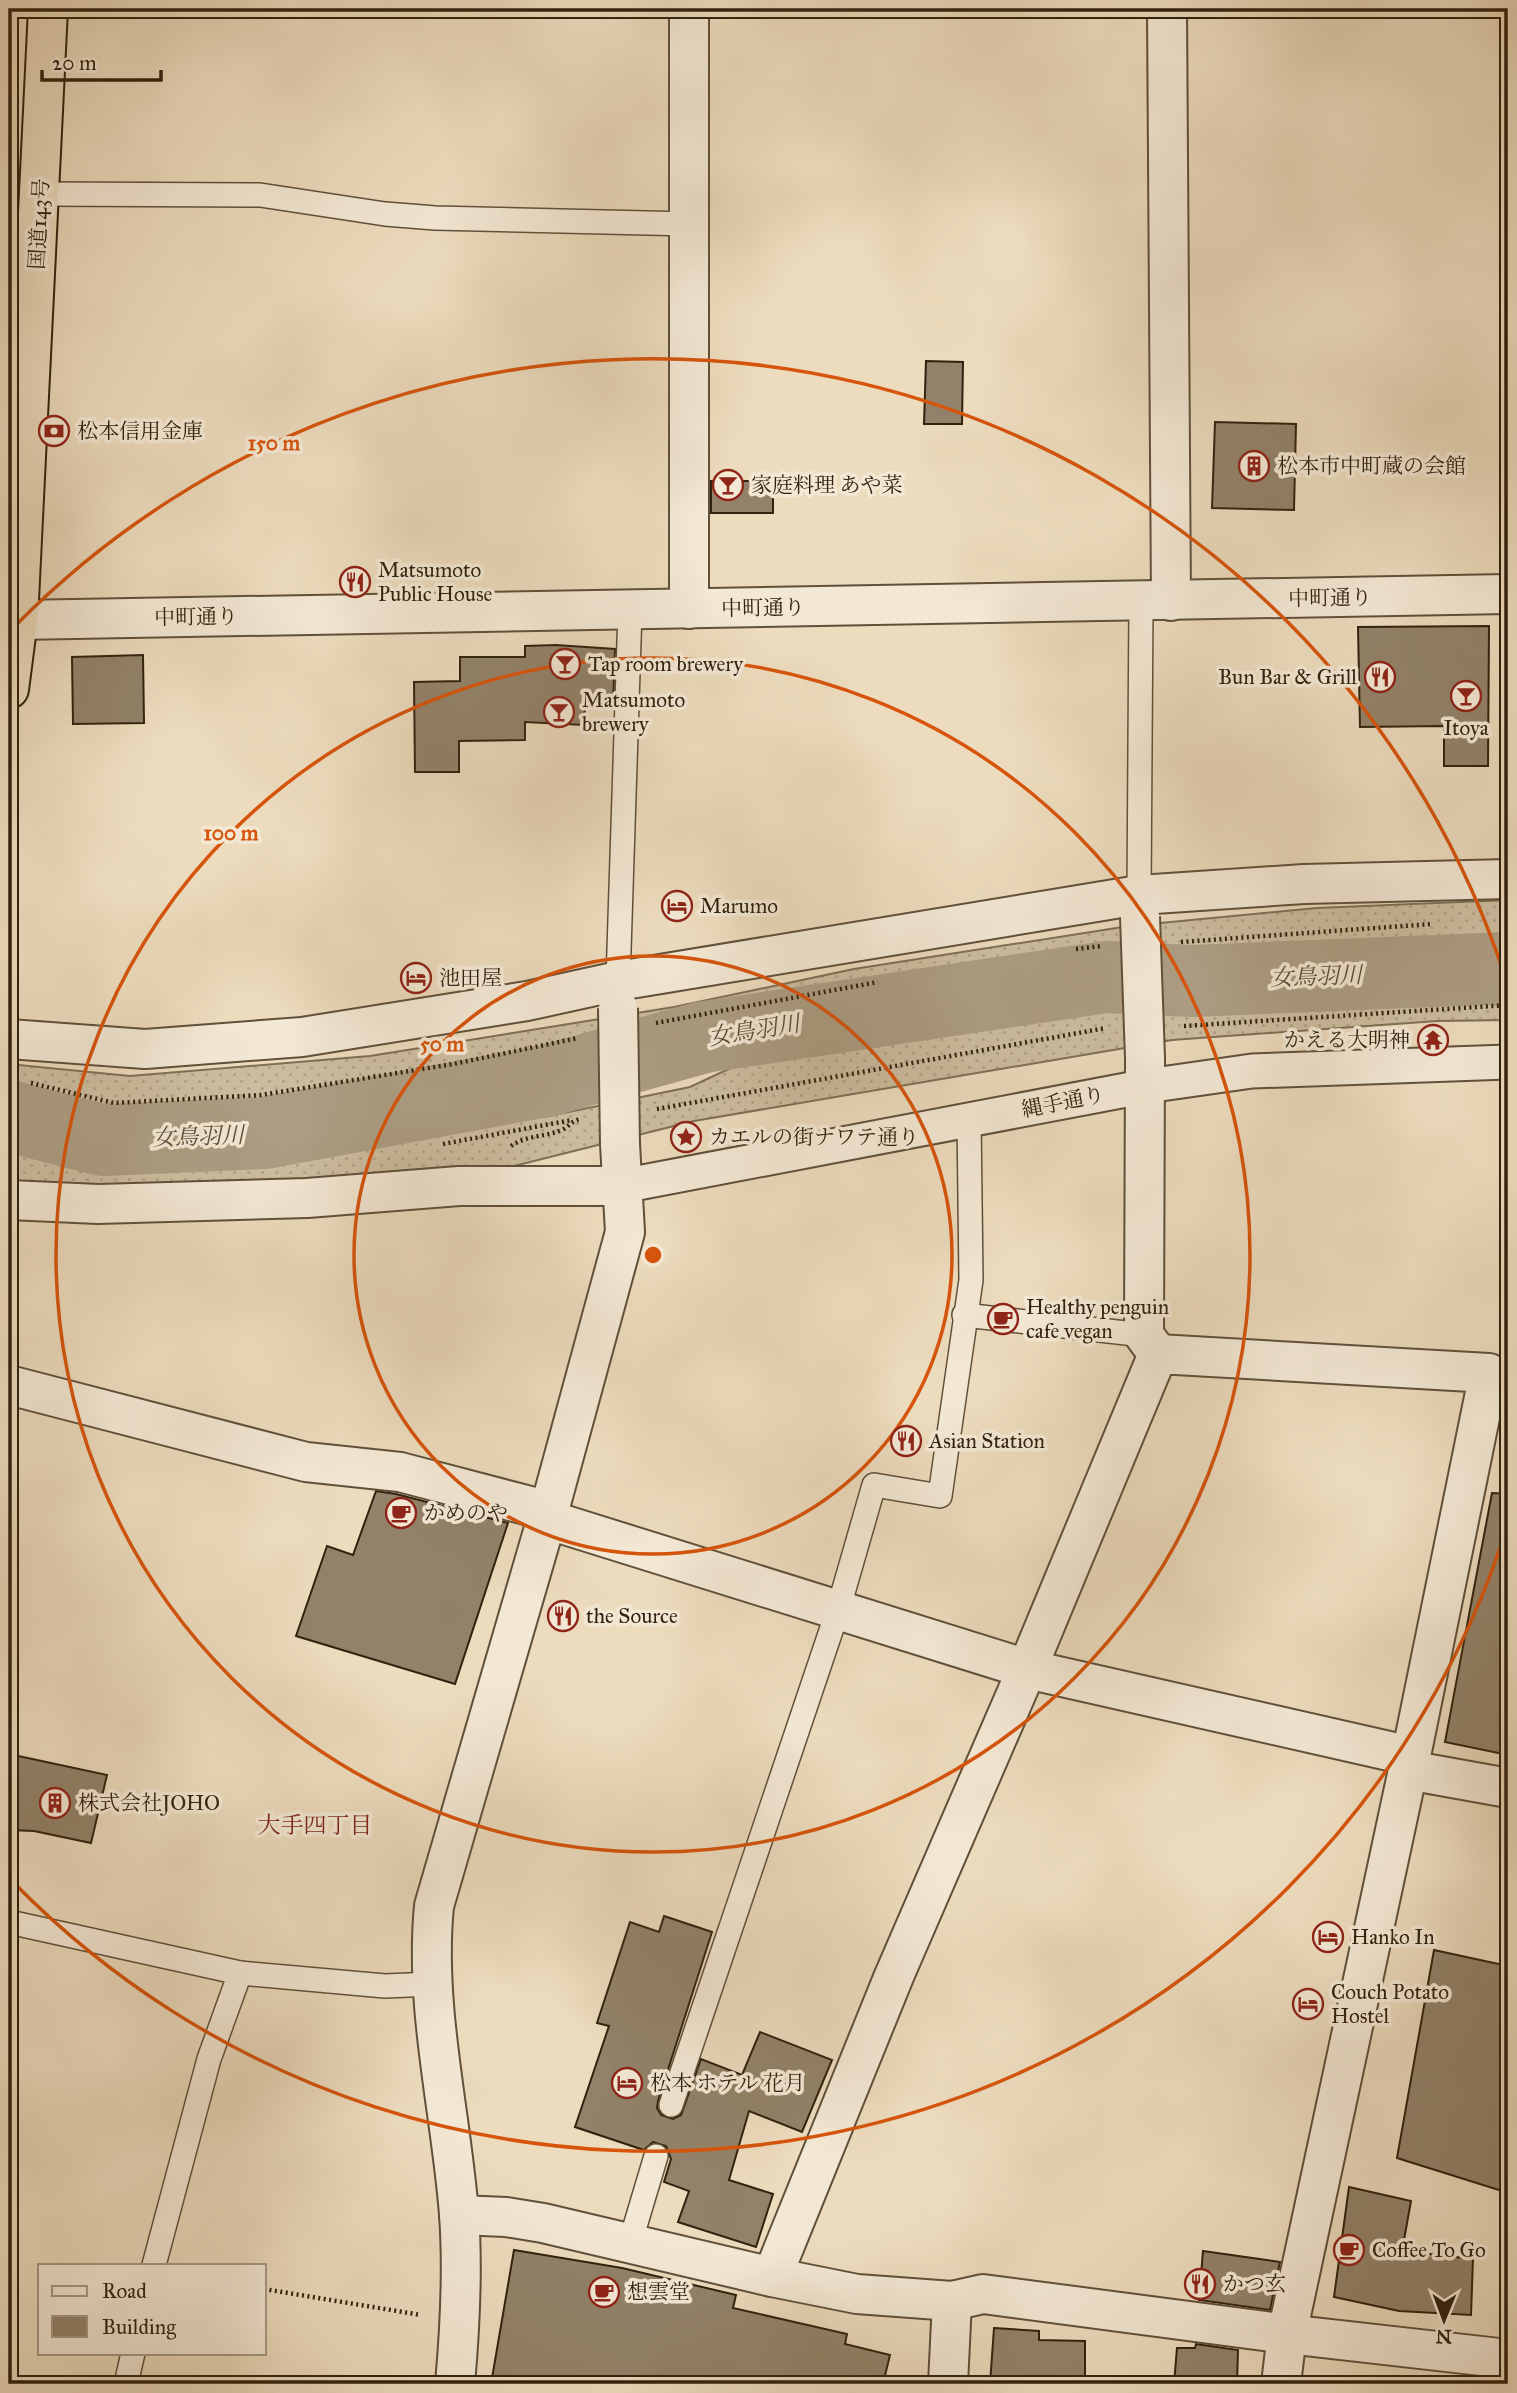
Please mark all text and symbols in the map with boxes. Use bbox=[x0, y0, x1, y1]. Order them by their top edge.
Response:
scale bar bbox=[42, 38, 161, 82]
text: 20 m bbox=[52, 50, 97, 76]
street label: 国道143号 bbox=[24, 178, 54, 270]
bank icon: 松本信用金庫 bbox=[37, 414, 71, 448]
place label: 松本信用金庫 bbox=[77, 418, 203, 444]
text: 150 m bbox=[248, 430, 300, 456]
building icon: 松本市中町蔵の会館 bbox=[1237, 449, 1271, 483]
place label: 松本市中町蔵の会館 bbox=[1277, 453, 1466, 479]
bar icon: 家庭料理 あや菜 bbox=[711, 468, 745, 502]
place label: 家庭料理 あや菜 bbox=[751, 472, 903, 498]
place label: Matsumoto Public House bbox=[378, 557, 493, 607]
restaurant icon: Matsumoto Public House bbox=[338, 565, 372, 599]
street label: 中町通り bbox=[1288, 584, 1372, 612]
street label: 中町通り bbox=[721, 594, 805, 622]
street label: 中町通り bbox=[154, 603, 238, 631]
bar icon: Tap room brewery bbox=[548, 647, 582, 681]
place label: Tap room brewery bbox=[588, 651, 744, 677]
restaurant icon: Bun Bar & Grill bbox=[1363, 660, 1397, 694]
place label: Bun Bar & Grill bbox=[1218, 664, 1357, 690]
bar icon: Itoya bbox=[1449, 679, 1483, 713]
place label: Matsumoto brewery bbox=[582, 687, 686, 737]
bar icon: Matsumoto brewery bbox=[542, 695, 576, 729]
place label: Itoya bbox=[1443, 715, 1489, 741]
text: 100 m bbox=[204, 820, 259, 846]
hotel icon: Marumo bbox=[660, 889, 694, 923]
place label: Marumo bbox=[700, 893, 778, 919]
water label: 女鳥羽川 bbox=[1270, 960, 1365, 992]
hotel icon: 池田屋 bbox=[399, 961, 433, 995]
place label: 池田屋 bbox=[439, 965, 502, 991]
water label: 女鳥羽川 bbox=[706, 1009, 805, 1051]
temple icon: かえる大明神 bbox=[1416, 1023, 1450, 1057]
place label: かえる大明神 bbox=[1284, 1027, 1410, 1053]
text: 50 m bbox=[420, 1031, 464, 1057]
street label: 縄手通り bbox=[1019, 1081, 1107, 1123]
water label: 女鳥羽川 bbox=[152, 1120, 247, 1152]
place icon: カエルの街ナワテ通り bbox=[669, 1120, 703, 1154]
place label: カエルの街ナワテ通り bbox=[709, 1124, 919, 1150]
centre of rings bbox=[641, 1243, 665, 1267]
place label: Healthy penguin cafe vegan bbox=[1026, 1294, 1169, 1344]
cafe icon: Healthy penguin cafe vegan bbox=[986, 1302, 1020, 1336]
restaurant icon: Asian Station bbox=[889, 1424, 923, 1458]
place label: Asian Station bbox=[928, 1428, 1045, 1454]
cafe icon: かめのや bbox=[384, 1496, 418, 1530]
place label: かめのや bbox=[424, 1500, 508, 1526]
restaurant icon: the Source bbox=[546, 1599, 580, 1633]
place label: the Source bbox=[586, 1603, 678, 1629]
building icon: 株式会社JOHO bbox=[38, 1786, 72, 1820]
place label: 株式会社JOHO bbox=[78, 1790, 220, 1816]
district label: 大手四丁目 bbox=[258, 1811, 373, 1839]
hotel icon: Hanko In bbox=[1311, 1920, 1345, 1954]
place label: Hanko In bbox=[1351, 1924, 1435, 1950]
place label: Couch Potato Hostel bbox=[1331, 1979, 1449, 2029]
hotel icon: Couch Potato Hostel bbox=[1291, 1987, 1325, 2021]
hotel icon: 松本 ホテル 花月 bbox=[610, 2066, 644, 2100]
place label: 松本 ホテル 花月 bbox=[650, 2070, 805, 2096]
cafe icon: Coffee To Go bbox=[1332, 2233, 1366, 2267]
place label: Coffee To Go bbox=[1372, 2237, 1486, 2263]
legend bbox=[38, 2264, 266, 2354]
restaurant icon: かつ玄 bbox=[1183, 2267, 1217, 2301]
place label: かつ玄 bbox=[1223, 2271, 1286, 2297]
cafe icon: 想雲堂 bbox=[587, 2275, 621, 2309]
text: Road bbox=[102, 2278, 147, 2304]
place label: 想雲堂 bbox=[627, 2279, 690, 2305]
north arrow bbox=[1408, 2284, 1478, 2354]
text: Building bbox=[102, 2314, 176, 2340]
text: N bbox=[1435, 2325, 1452, 2348]

